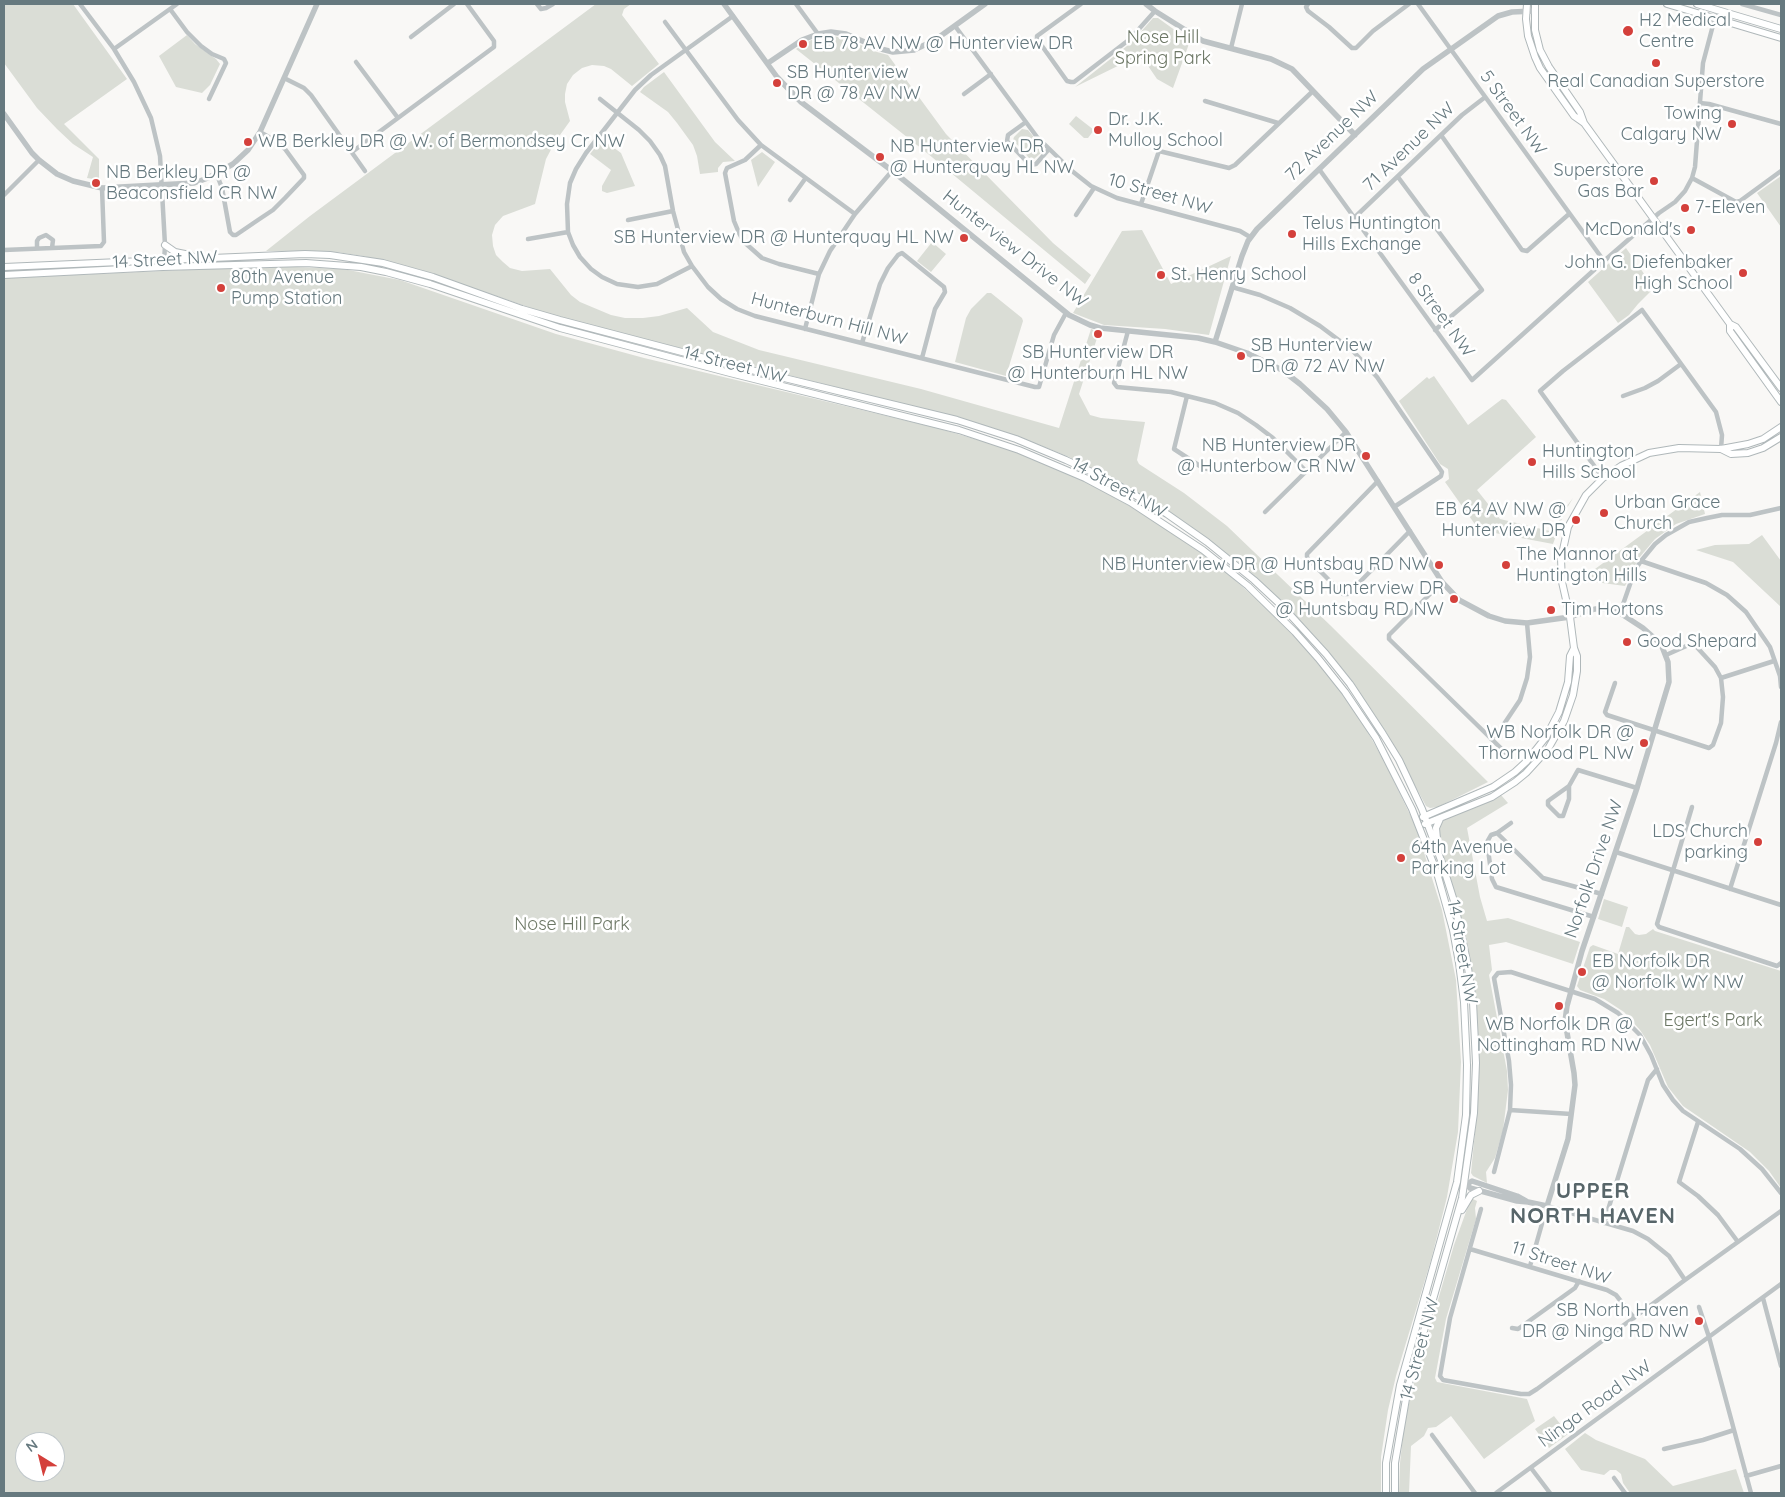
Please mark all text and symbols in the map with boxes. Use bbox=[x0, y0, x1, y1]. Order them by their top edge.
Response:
place label: H2 Medical Centre bbox=[1639, 10, 1731, 52]
marker: H2 Medical Centre bbox=[1621, 24, 1635, 38]
park label: Nose Hill Spring Park bbox=[1115, 27, 1211, 70]
place label: EB 78 AV NW @ Hunterview DR bbox=[813, 33, 1073, 55]
marker: EB 78 AV NW @ Hunterview DR bbox=[797, 38, 809, 50]
marker: Real Canadian Superstore bbox=[1650, 57, 1662, 69]
place label: SB Hunterview DR @ 78 AV NW bbox=[787, 62, 921, 104]
street label: 5 Street NW bbox=[1475, 66, 1551, 160]
place label: Real Canadian Superstore bbox=[1547, 71, 1765, 93]
marker: SB Hunterview DR @ 78 AV NW bbox=[771, 77, 783, 89]
street label: 72 Avenue NW bbox=[1281, 86, 1383, 186]
street label: 71 Avenue NW bbox=[1359, 98, 1459, 196]
place label: Towing Calgary NW bbox=[1621, 103, 1722, 146]
place label: Dr. J.K. Mulloy School bbox=[1108, 109, 1223, 152]
marker: Towing Calgary NW bbox=[1726, 118, 1738, 130]
marker: Dr. J.K. Mulloy School bbox=[1092, 124, 1104, 136]
place label: WB Berkley DR @ W. of Bermondsey Cr NW bbox=[258, 131, 625, 153]
marker: WB Berkley DR @ W. of Bermondsey Cr NW bbox=[242, 136, 254, 148]
place label: NB Hunterview DR @ Hunterquay HL NW bbox=[890, 136, 1074, 178]
marker: NB Hunterview DR @ Hunterquay HL NW bbox=[874, 151, 886, 163]
place label: Superstore Gas Bar bbox=[1554, 160, 1644, 202]
place label: NB Berkley DR @ Beaconsfield CR NW bbox=[106, 162, 277, 204]
street label: 10 Street NW bbox=[1106, 169, 1214, 219]
marker: Superstore Gas Bar bbox=[1648, 175, 1660, 187]
marker: NB Berkley DR @ Beaconsfield CR NW bbox=[90, 177, 102, 189]
street label: Hunterview Drive NW bbox=[938, 186, 1092, 312]
place label: 7-Eleven bbox=[1695, 197, 1766, 219]
marker: 7-Eleven bbox=[1679, 202, 1691, 214]
place label: Telus Huntington Hills Exchange bbox=[1302, 213, 1441, 255]
place label: McDonald's bbox=[1585, 219, 1681, 241]
marker: McDonald's bbox=[1685, 224, 1697, 236]
place label: SB Hunterview DR @ Hunterquay HL NW bbox=[614, 227, 954, 249]
marker: Telus Huntington Hills Exchange bbox=[1286, 228, 1298, 240]
marker: SB Hunterview DR @ Hunterquay HL NW bbox=[958, 232, 970, 244]
street label: 14 Street NW bbox=[112, 246, 218, 274]
place label: John G. Diefenbaker High School bbox=[1564, 252, 1733, 294]
place label: St. Henry School bbox=[1171, 264, 1307, 286]
place label: 80th Avenue Pump Station bbox=[231, 267, 342, 310]
marker: John G. Diefenbaker High School bbox=[1737, 267, 1749, 279]
marker: St. Henry School bbox=[1155, 269, 1167, 281]
street label: 8 Street NW bbox=[1403, 269, 1479, 361]
marker: 80th Avenue Pump Station bbox=[215, 282, 227, 294]
street label: Hunterburn Hill NW bbox=[749, 288, 909, 350]
marker: SB Hunterview DR @ Hunterburn HL NW bbox=[1092, 328, 1104, 340]
place label: SB Hunterview DR @ 72 AV NW bbox=[1251, 335, 1385, 378]
street label: 14 Street NW bbox=[681, 342, 789, 388]
place label: SB Hunterview DR @ Hunterburn HL NW bbox=[1008, 342, 1188, 384]
marker: SB Hunterview DR @ 72 AV NW bbox=[1235, 350, 1247, 362]
place label: NB Hunterview DR @ Hunterbow CR NW bbox=[1177, 435, 1356, 478]
place label: Huntington Hills School bbox=[1542, 441, 1636, 484]
marker: NB Hunterview DR @ Hunterbow CR NW bbox=[1360, 450, 1372, 462]
street label: 14 Street NW bbox=[1068, 453, 1170, 523]
marker: Huntington Hills School bbox=[1526, 456, 1538, 468]
place label: Urban Grace Church bbox=[1614, 492, 1721, 534]
place label: EB 64 AV NW @ Hunterview DR bbox=[1435, 499, 1566, 542]
marker: Urban Grace Church bbox=[1598, 507, 1610, 519]
marker: EB 64 AV NW @ Hunterview DR bbox=[1570, 514, 1582, 526]
place label: The Mannor at Huntington Hills bbox=[1516, 544, 1647, 586]
place label: NB Hunterview DR @ Huntsbay RD NW bbox=[1101, 554, 1429, 576]
marker: NB Hunterview DR @ Huntsbay RD NW bbox=[1433, 559, 1445, 571]
marker: The Mannor at Huntington Hills bbox=[1500, 559, 1512, 571]
place label: SB Hunterview DR @ Huntsbay RD NW bbox=[1276, 578, 1444, 620]
marker: SB Hunterview DR @ Huntsbay RD NW bbox=[1448, 593, 1460, 605]
place label: Tim Hortons bbox=[1561, 599, 1664, 621]
marker: Tim Hortons bbox=[1545, 604, 1557, 616]
place label: Good Shepard bbox=[1637, 631, 1757, 653]
marker: Good Shepard bbox=[1621, 636, 1633, 648]
place label: WB Norfolk DR @ Thornwood PL NW bbox=[1478, 722, 1634, 764]
marker: WB Norfolk DR @ Thornwood PL NW bbox=[1638, 737, 1650, 749]
street label: Norfolk Drive NW bbox=[1560, 797, 1628, 941]
place label: LDS Church parking bbox=[1652, 821, 1748, 864]
marker: LDS Church parking bbox=[1752, 836, 1764, 848]
place label: 64th Avenue Parking Lot bbox=[1411, 837, 1513, 880]
marker: 64th Avenue Parking Lot bbox=[1395, 852, 1407, 864]
street label: 14 Street NW bbox=[1442, 898, 1482, 1006]
park label: Nose Hill Park bbox=[514, 914, 630, 936]
place label: EB Norfolk DR @ Norfolk WY NW bbox=[1592, 951, 1744, 994]
marker: EB Norfolk DR @ Norfolk WY NW bbox=[1576, 966, 1588, 978]
marker: WB Norfolk DR @ Nottingham RD NW bbox=[1553, 1000, 1565, 1012]
park label: Egert's Park bbox=[1663, 1010, 1763, 1032]
place label: WB Norfolk DR @ Nottingham RD NW bbox=[1477, 1014, 1641, 1056]
district label: UPPER NORTH HAVEN bbox=[1509, 1178, 1677, 1230]
street label: 11 Street NW bbox=[1509, 1237, 1613, 1289]
street label: 14 Street NW bbox=[1396, 1295, 1444, 1403]
place label: SB North Haven DR @ Ninga RD NW bbox=[1522, 1300, 1689, 1342]
marker: SB North Haven DR @ Ninga RD NW bbox=[1693, 1315, 1705, 1327]
street label: Ninga Road NW bbox=[1534, 1356, 1656, 1452]
north arrow bbox=[15, 1432, 65, 1482]
text: N bbox=[22, 1435, 41, 1456]

